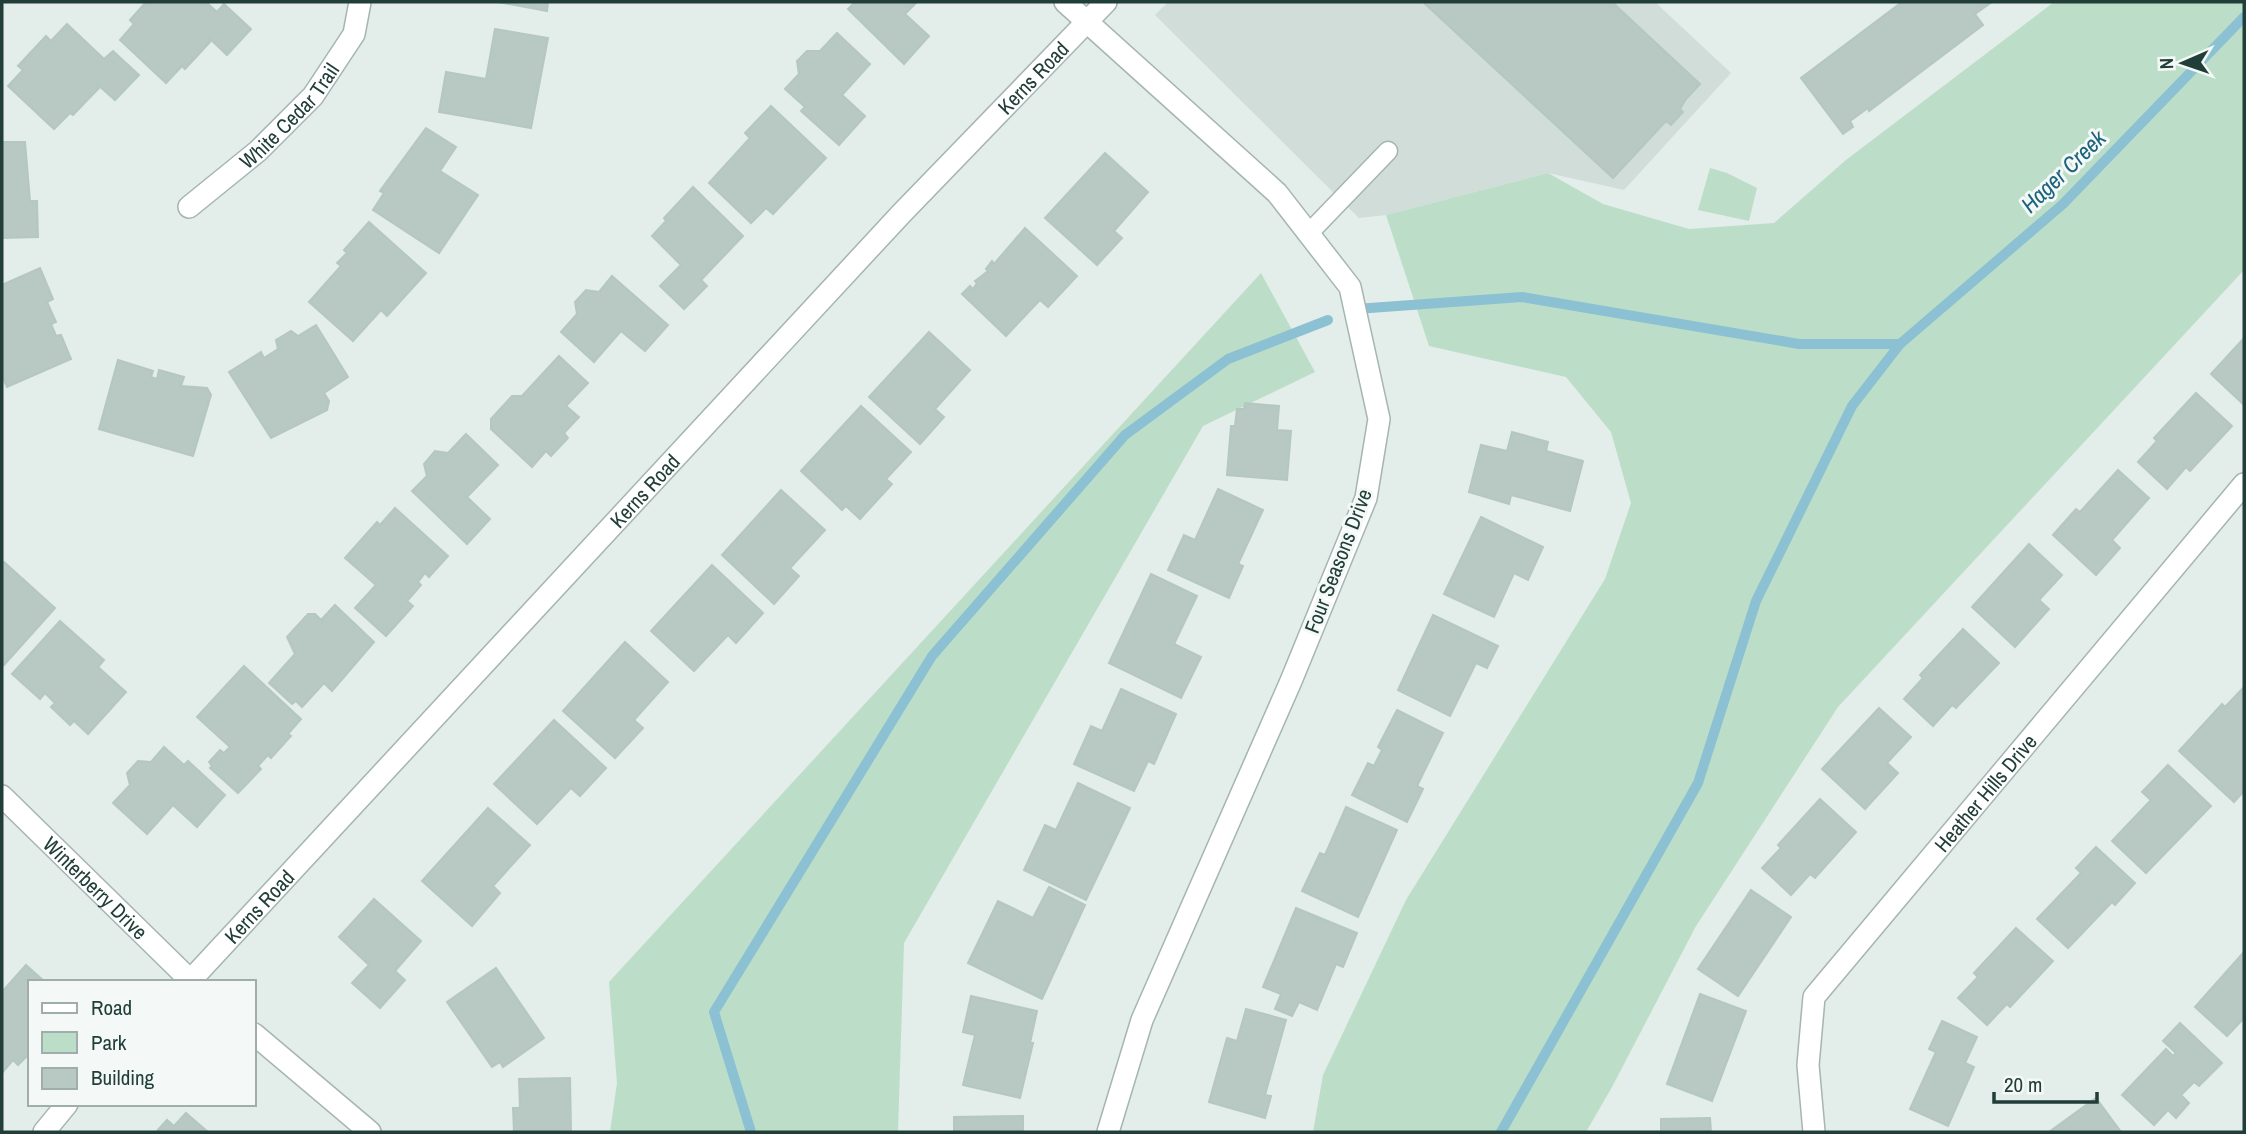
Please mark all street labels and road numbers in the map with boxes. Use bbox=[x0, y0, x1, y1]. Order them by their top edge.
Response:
street label: Kerns Road bbox=[991, 35, 1075, 120]
street label: White Cedar Trail bbox=[233, 57, 345, 175]
street label: Kerns Road bbox=[603, 447, 686, 534]
street label: Four Seasons Drive bbox=[1297, 485, 1379, 637]
street label: Heather Hills Drive bbox=[1927, 728, 2043, 858]
street label: Winterberry Drive bbox=[37, 830, 154, 946]
street label: Kerns Road bbox=[217, 863, 301, 950]

